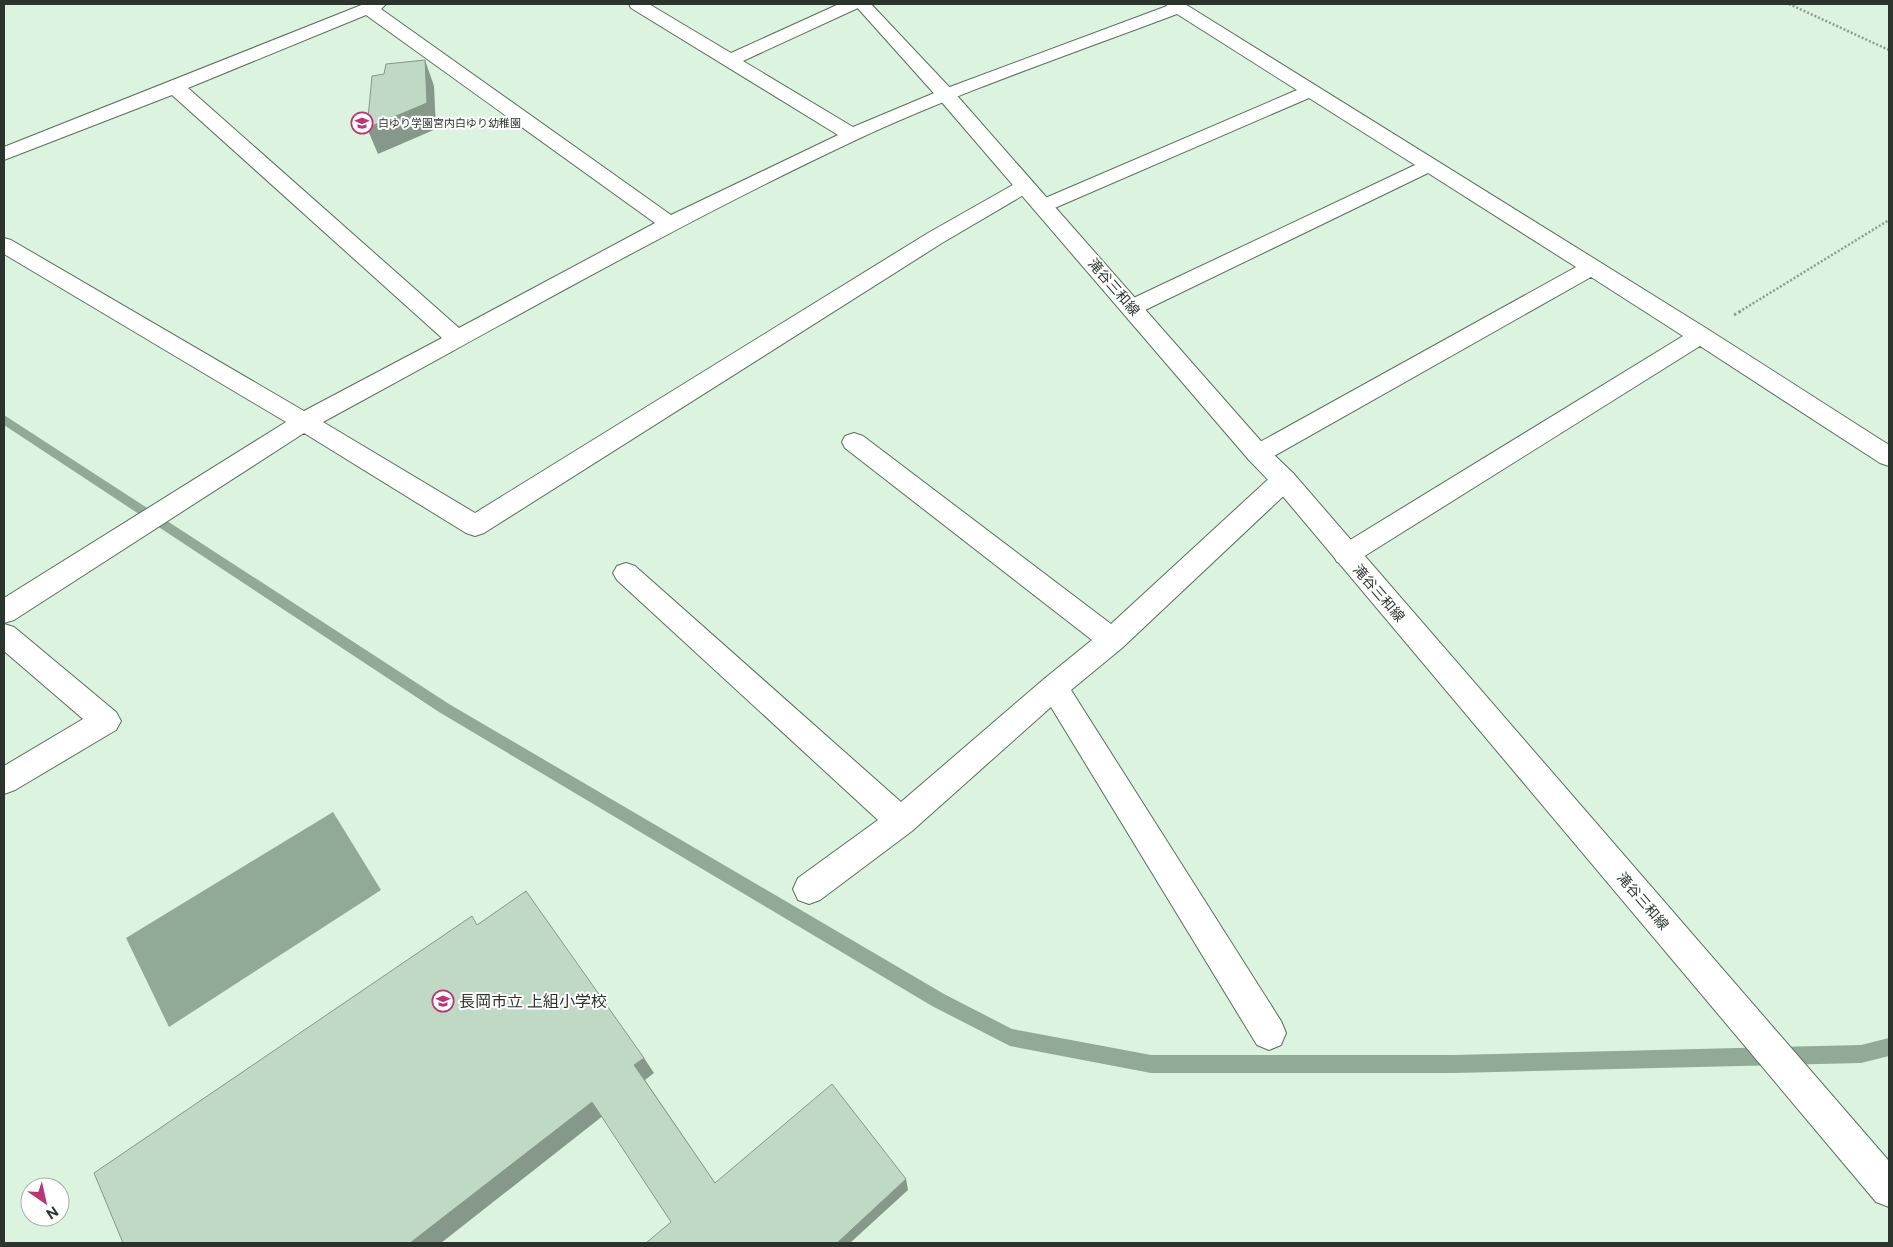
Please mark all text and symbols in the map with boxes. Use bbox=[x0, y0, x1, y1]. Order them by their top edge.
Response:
school or university icon: 白ゆり学園宮内白ゆり幼稚園 bbox=[350, 111, 374, 135]
place label: 白ゆり学園宮内白ゆり幼稚園 bbox=[378, 117, 521, 129]
street label: 滝谷三和線 bbox=[1085, 255, 1143, 319]
street label: 滝谷三和線 bbox=[1350, 561, 1408, 625]
street label: 滝谷三和線 bbox=[1614, 869, 1672, 933]
school or university icon: 長岡市立 上組小学校 bbox=[431, 989, 455, 1013]
place label: 長岡市立 上組小学校 bbox=[459, 992, 607, 1011]
north arrow bbox=[20, 1177, 70, 1227]
text: N bbox=[43, 1203, 61, 1222]

